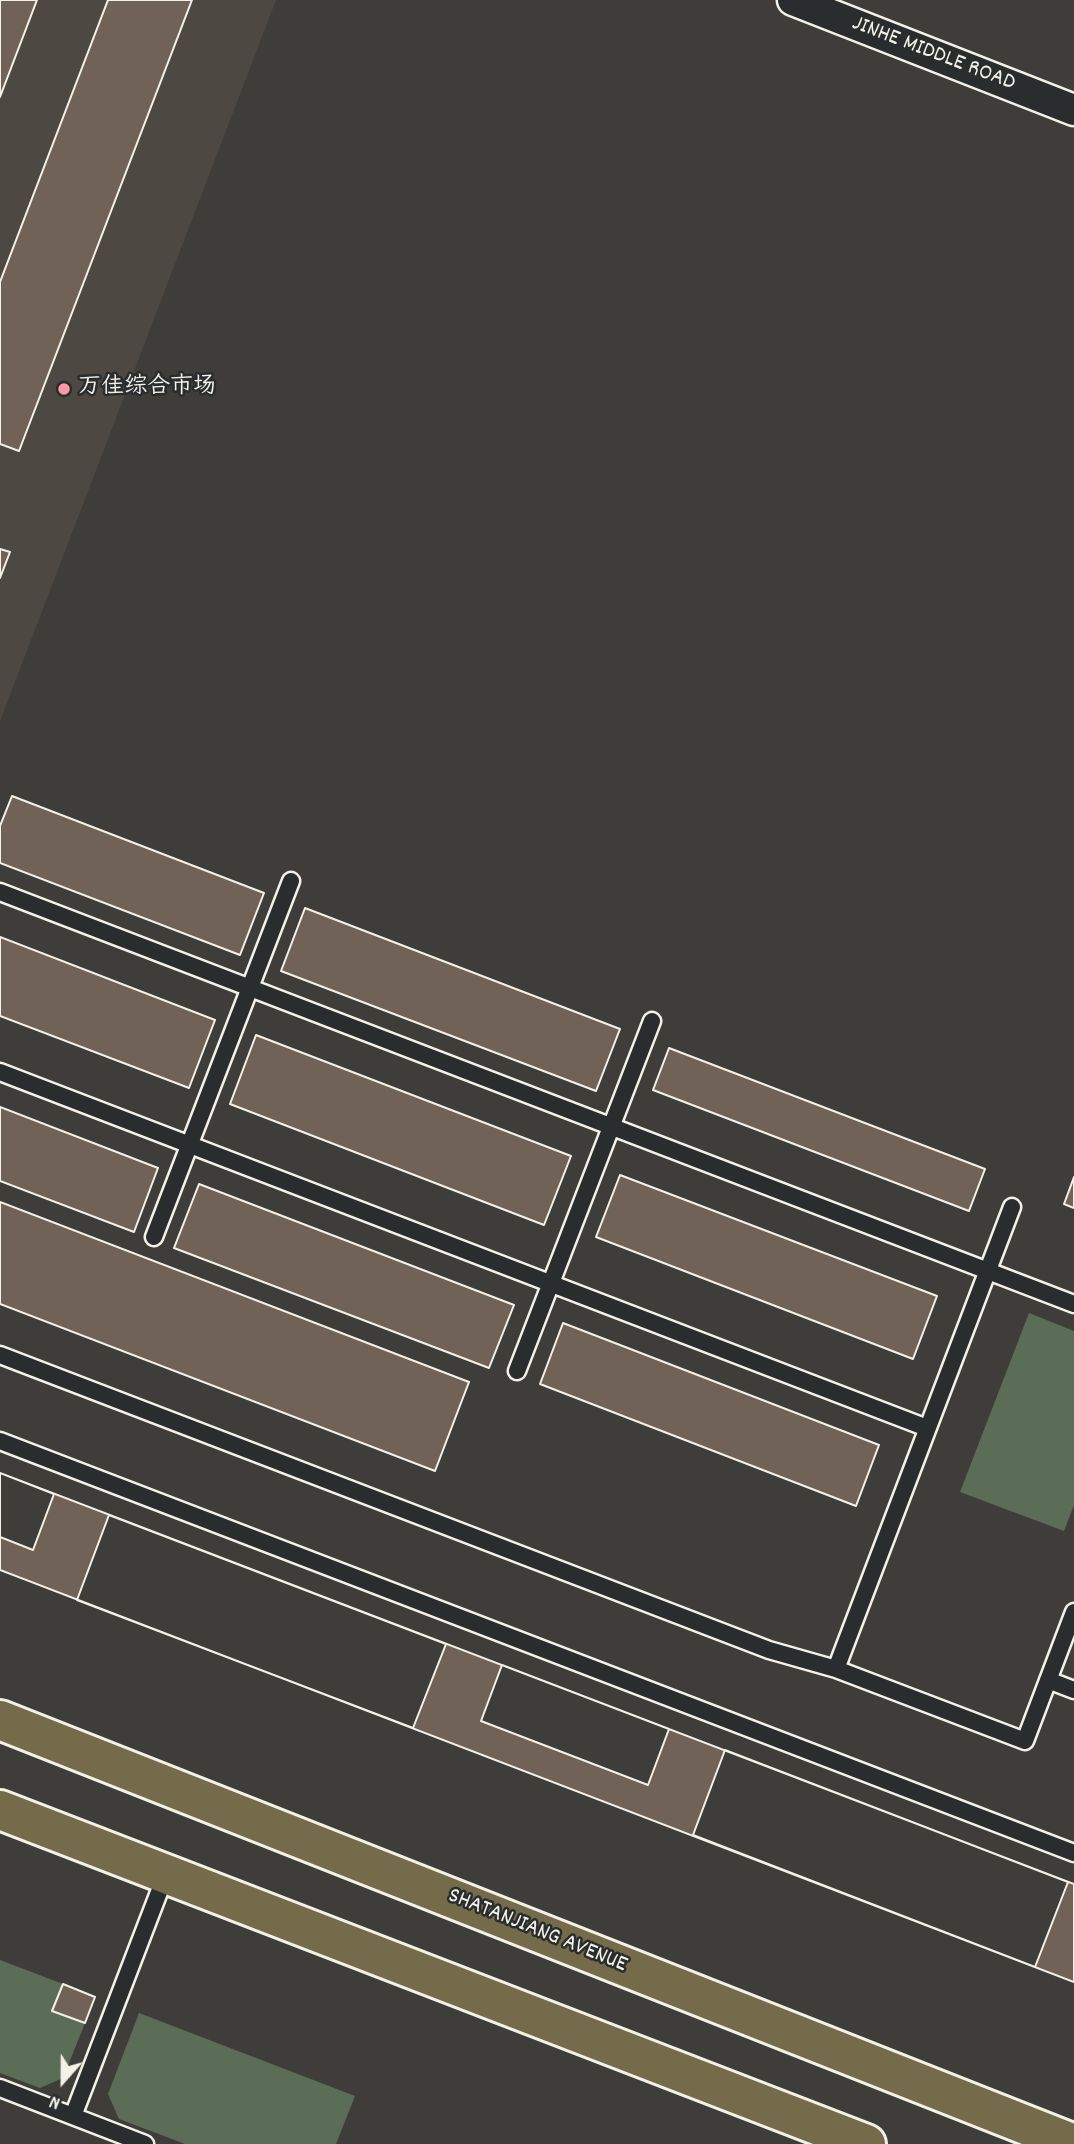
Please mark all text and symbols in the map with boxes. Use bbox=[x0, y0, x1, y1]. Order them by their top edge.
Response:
street label: JINHE MIDDLE ROAD bbox=[847, 11, 1019, 99]
place label: 万佳综合市场 bbox=[78, 375, 216, 403]
marker: 万佳综合市场 bbox=[56, 381, 72, 397]
street label: SHATANJIANG AVENUE bbox=[443, 1883, 631, 1981]
north arrow bbox=[28, 2046, 98, 2116]
text: N bbox=[46, 2087, 65, 2115]

